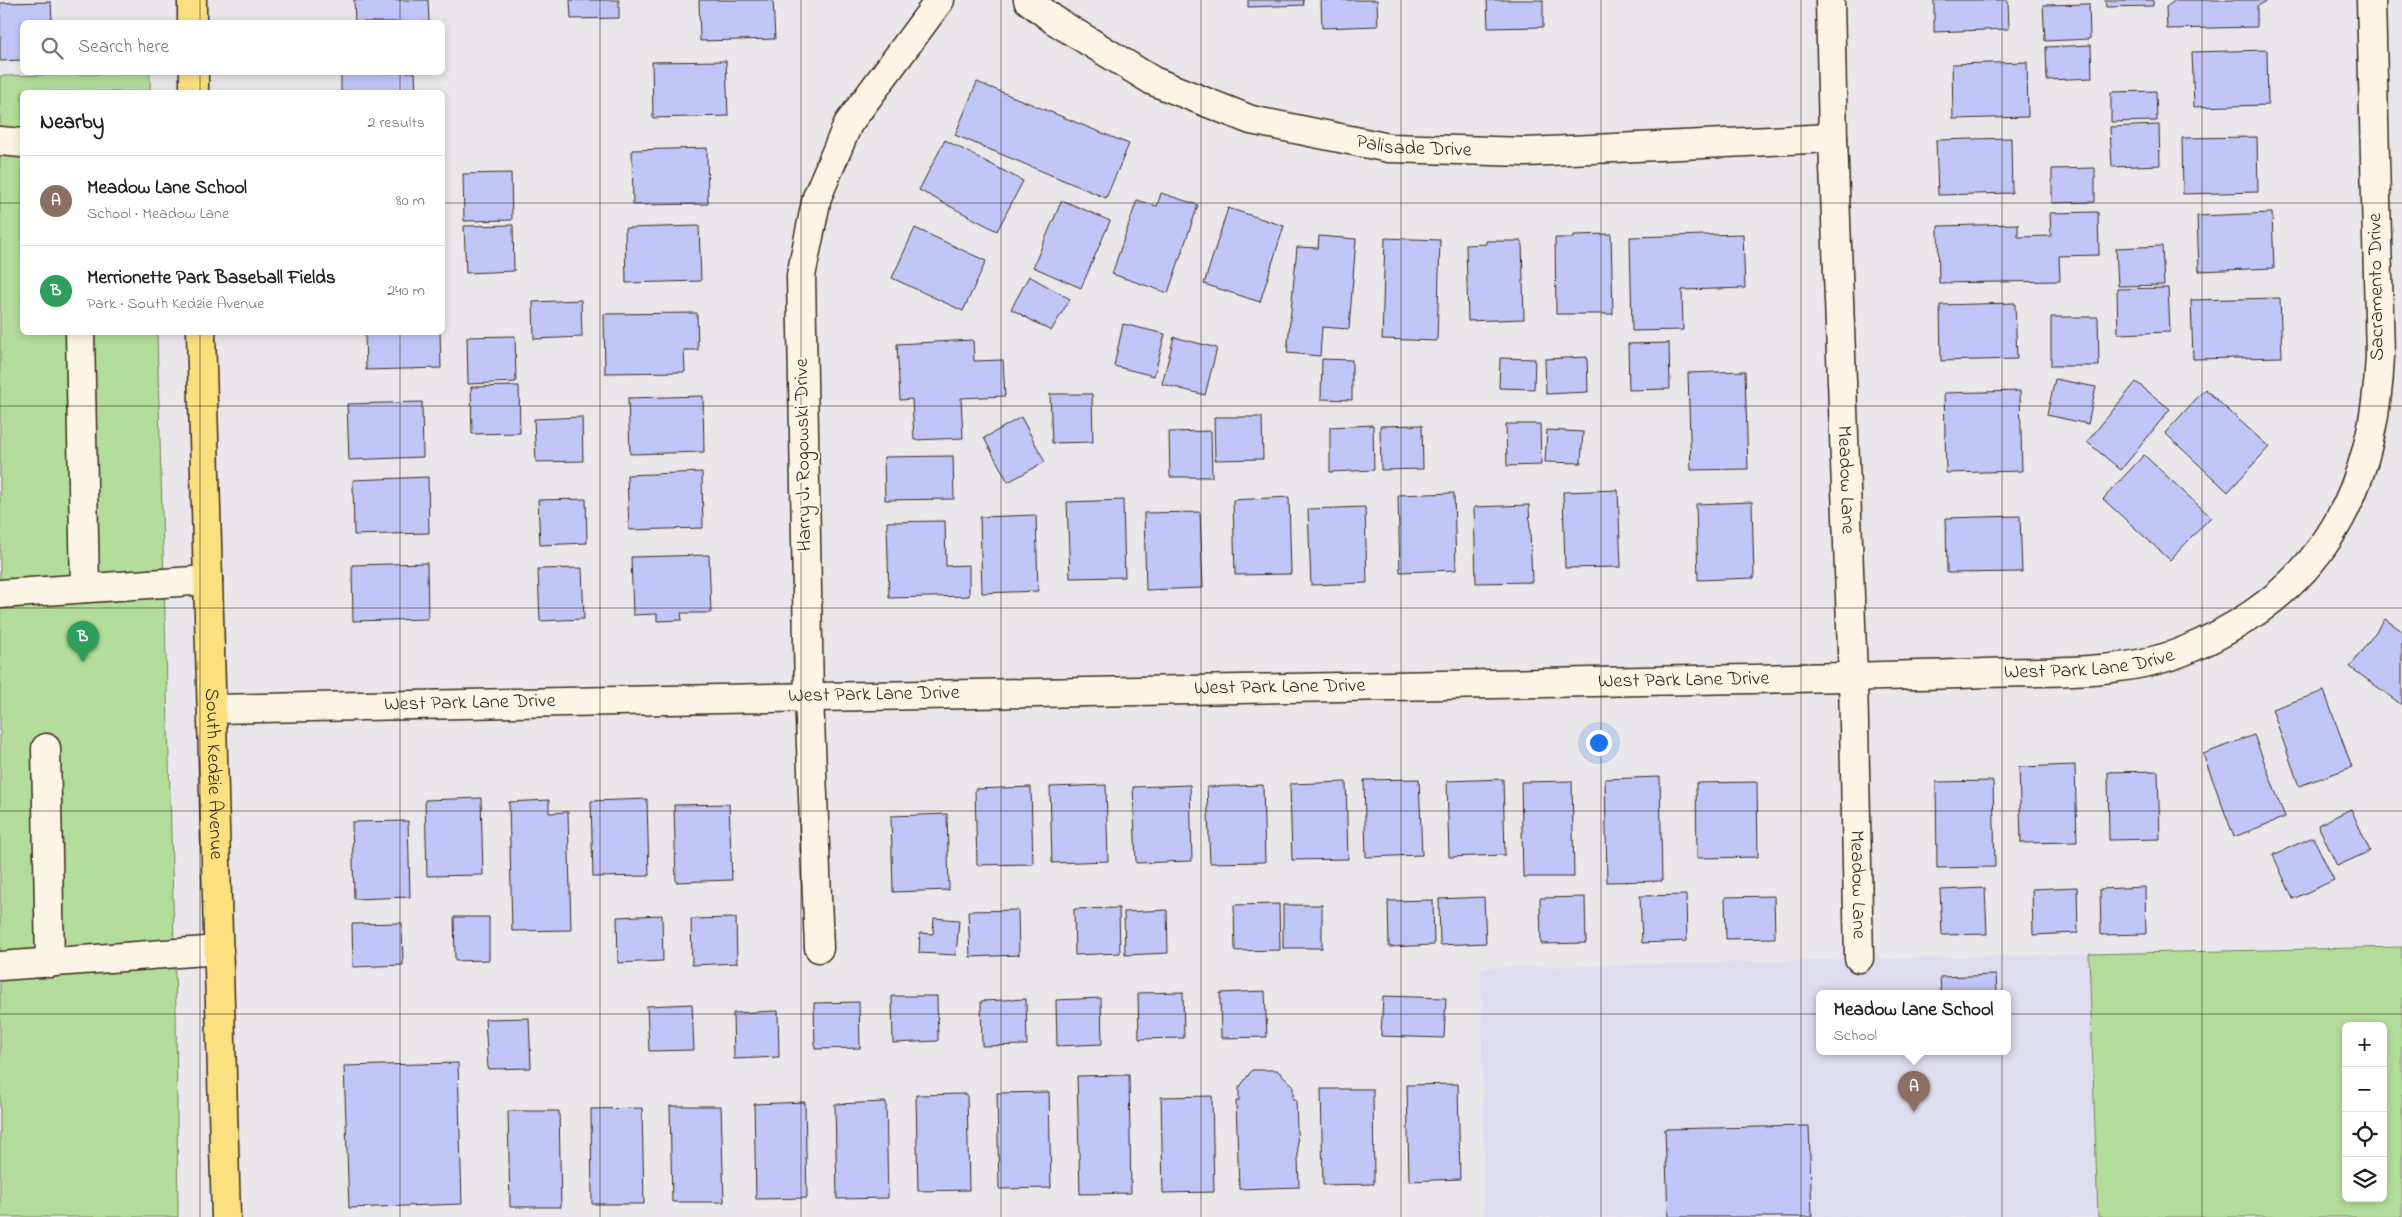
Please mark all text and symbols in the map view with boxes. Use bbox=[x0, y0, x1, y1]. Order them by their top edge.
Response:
search box bbox=[20, 20, 445, 75]
icon: search bbox=[38, 34, 66, 62]
text: Search here bbox=[78, 34, 169, 61]
text: Nearby bbox=[40, 108, 104, 138]
text: 2 results bbox=[367, 111, 425, 135]
street label: Palisade Drive bbox=[1353, 127, 1472, 165]
text: Meadow Lane School bbox=[87, 175, 247, 202]
text: A bbox=[51, 189, 61, 213]
text: 80 m bbox=[396, 189, 425, 213]
text: School · Meadow Lane bbox=[87, 202, 229, 226]
street label: Sacramento Drive bbox=[2361, 213, 2393, 361]
text: Merrionette Park Baseball Fields bbox=[87, 265, 336, 292]
text: B bbox=[51, 279, 61, 303]
text: 240 m bbox=[387, 279, 425, 303]
text: Park · South Kedzie Avenue bbox=[87, 292, 265, 316]
street label: Harry J. Rogowski Drive bbox=[788, 358, 821, 552]
street label: Meadow Lane bbox=[1829, 425, 1862, 535]
pin: B bbox=[67, 621, 99, 662]
street label: West Park Lane Drive bbox=[2004, 641, 2178, 687]
street label: West Park Lane Drive bbox=[1598, 664, 1770, 696]
street label: West Park Lane Drive bbox=[1194, 671, 1366, 703]
street label: West Park Lane Drive bbox=[788, 678, 960, 711]
street label: West Park Lane Drive bbox=[384, 686, 556, 719]
street label: South Kedzie Avenue bbox=[197, 688, 230, 860]
your location bbox=[1586, 730, 1612, 756]
street label: Meadow Lane bbox=[1842, 830, 1873, 939]
popup bbox=[1816, 990, 2011, 1055]
text: Meadow Lane School bbox=[1833, 997, 1994, 1024]
map controls bbox=[2342, 1022, 2387, 1202]
button: + bbox=[2342, 1022, 2387, 1067]
text: School bbox=[1833, 1024, 1877, 1048]
button: − bbox=[2342, 1067, 2387, 1112]
pin: A bbox=[1898, 1071, 1930, 1112]
button: locate bbox=[2342, 1112, 2387, 1157]
button: layers bbox=[2342, 1157, 2387, 1202]

